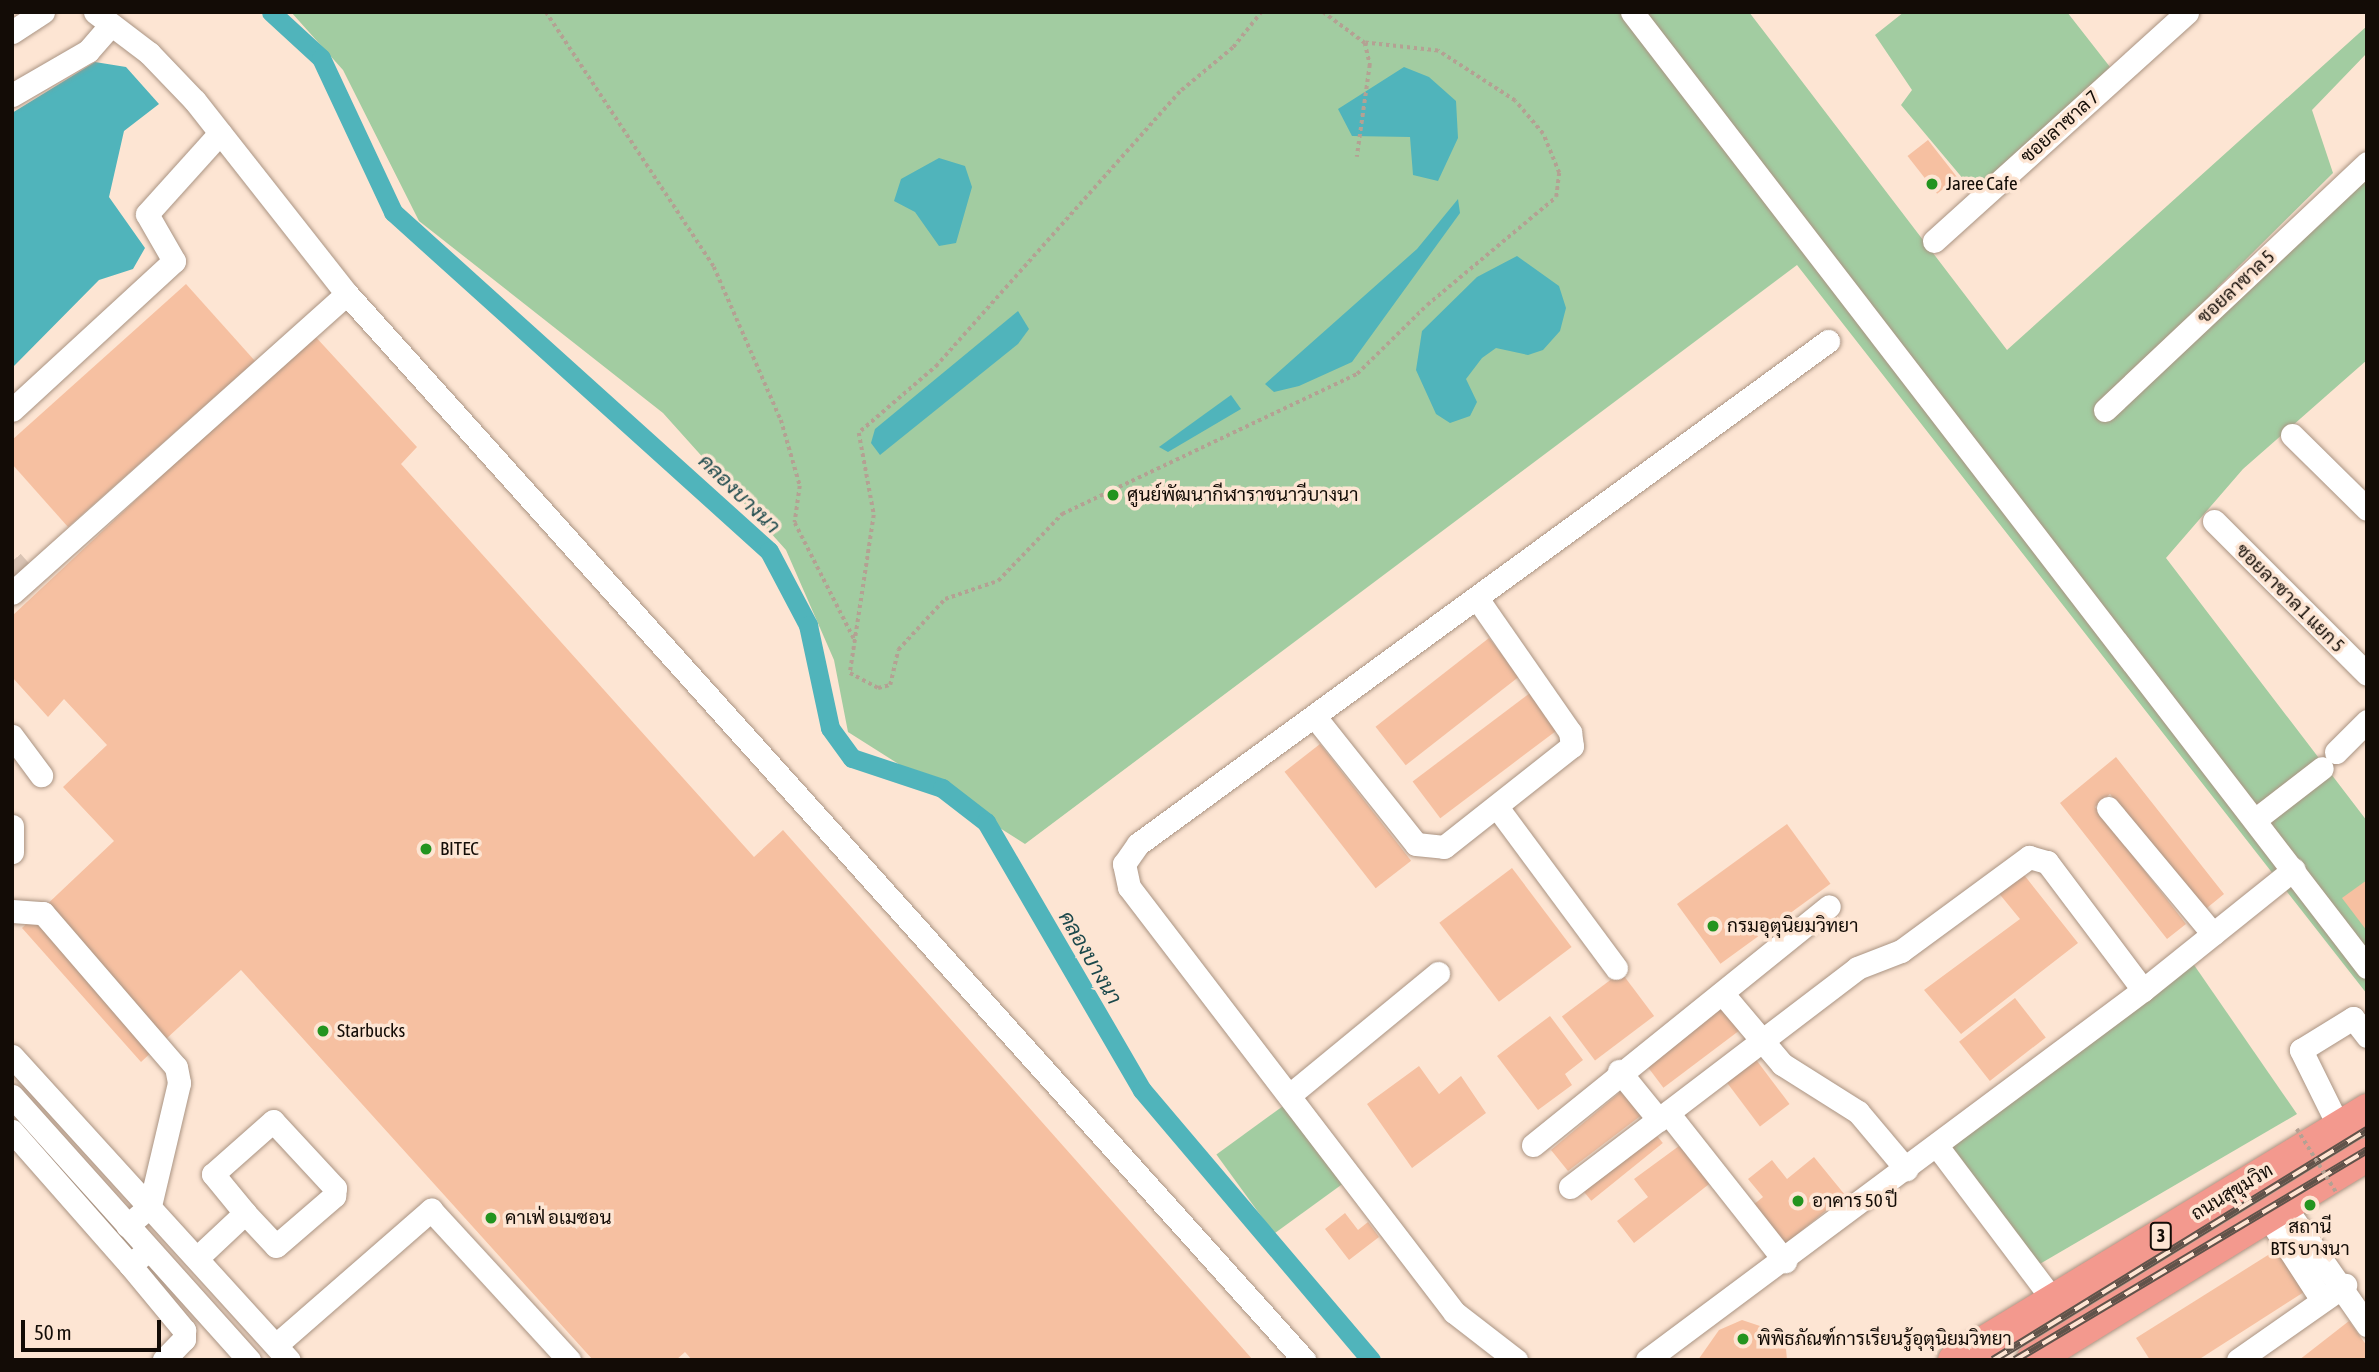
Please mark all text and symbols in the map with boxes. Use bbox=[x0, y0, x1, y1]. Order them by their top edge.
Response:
street label: ซอยลาซาล 7 bbox=[2016, 86, 2104, 168]
place label: Jaree Cafe bbox=[1946, 173, 2018, 195]
marker: Jaree Cafe bbox=[1924, 176, 1940, 192]
street label: ซอยลาซาล 5 bbox=[2193, 245, 2279, 329]
water label: คลองบางนา bbox=[694, 448, 786, 538]
place label: ศูนย์พัฒนากีฬาราชนาวีบางนา bbox=[1127, 484, 1358, 506]
marker: ศูนย์พัฒนากีฬาราชนาวีบางนา bbox=[1105, 487, 1121, 503]
street label: ซอยลาซาล 1 แยก 5 bbox=[2231, 539, 2349, 657]
place label: BITEC bbox=[440, 838, 479, 860]
marker: BITEC bbox=[418, 841, 434, 857]
water label: คลองบางนา bbox=[1054, 906, 1128, 1008]
place label: กรมอุตุนิยมวิทยา bbox=[1727, 915, 1858, 937]
marker: กรมอุตุนิยมวิทยา bbox=[1705, 918, 1721, 934]
place label: Starbucks bbox=[337, 1020, 405, 1042]
marker: Starbucks bbox=[315, 1023, 331, 1039]
street label: ถนนสุขุมวิท bbox=[2187, 1159, 2277, 1225]
place label: อาคาร 50 ปี bbox=[1812, 1190, 1898, 1212]
marker: อาคาร 50 ปี bbox=[1790, 1193, 1806, 1209]
marker: สถานี BTS บางนา bbox=[2302, 1197, 2318, 1213]
place label: คาเฟ่ อเมซอน bbox=[505, 1207, 612, 1229]
marker: คาเฟ่ อเมซอน bbox=[483, 1210, 499, 1226]
place label: สถานี BTS บางนา bbox=[2270, 1216, 2350, 1260]
road number: 3 bbox=[2149, 1222, 2173, 1251]
scale bar bbox=[24, 1306, 164, 1350]
text: 50 m bbox=[34, 1320, 72, 1344]
place label: พิพิธภัณฑ์การเรียนรู้อุตุนิยมวิทยา bbox=[1757, 1328, 2012, 1350]
marker: พิพิธภัณฑ์การเรียนรู้อุตุนิยมวิทยา bbox=[1735, 1331, 1751, 1347]

